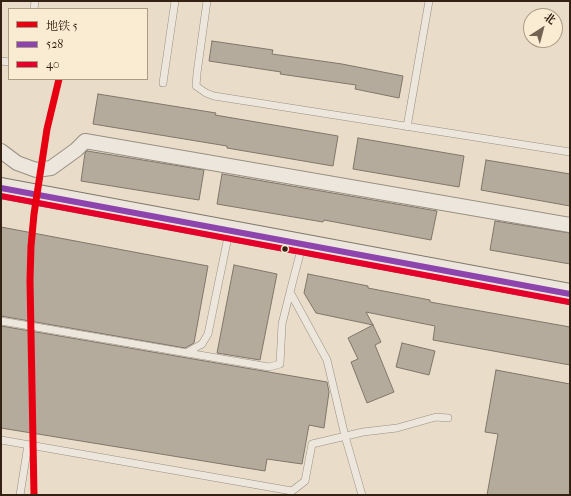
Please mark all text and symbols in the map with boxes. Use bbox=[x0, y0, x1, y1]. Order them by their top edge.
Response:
legend bbox=[8, 8, 148, 80]
north arrow bbox=[523, 8, 563, 48]
text: 北 bbox=[541, 10, 558, 27]
text: 地铁 5 bbox=[46, 19, 78, 33]
text: 528 bbox=[46, 37, 63, 51]
text: 40 bbox=[46, 57, 60, 71]
unlabelled marker bbox=[280, 244, 290, 254]

